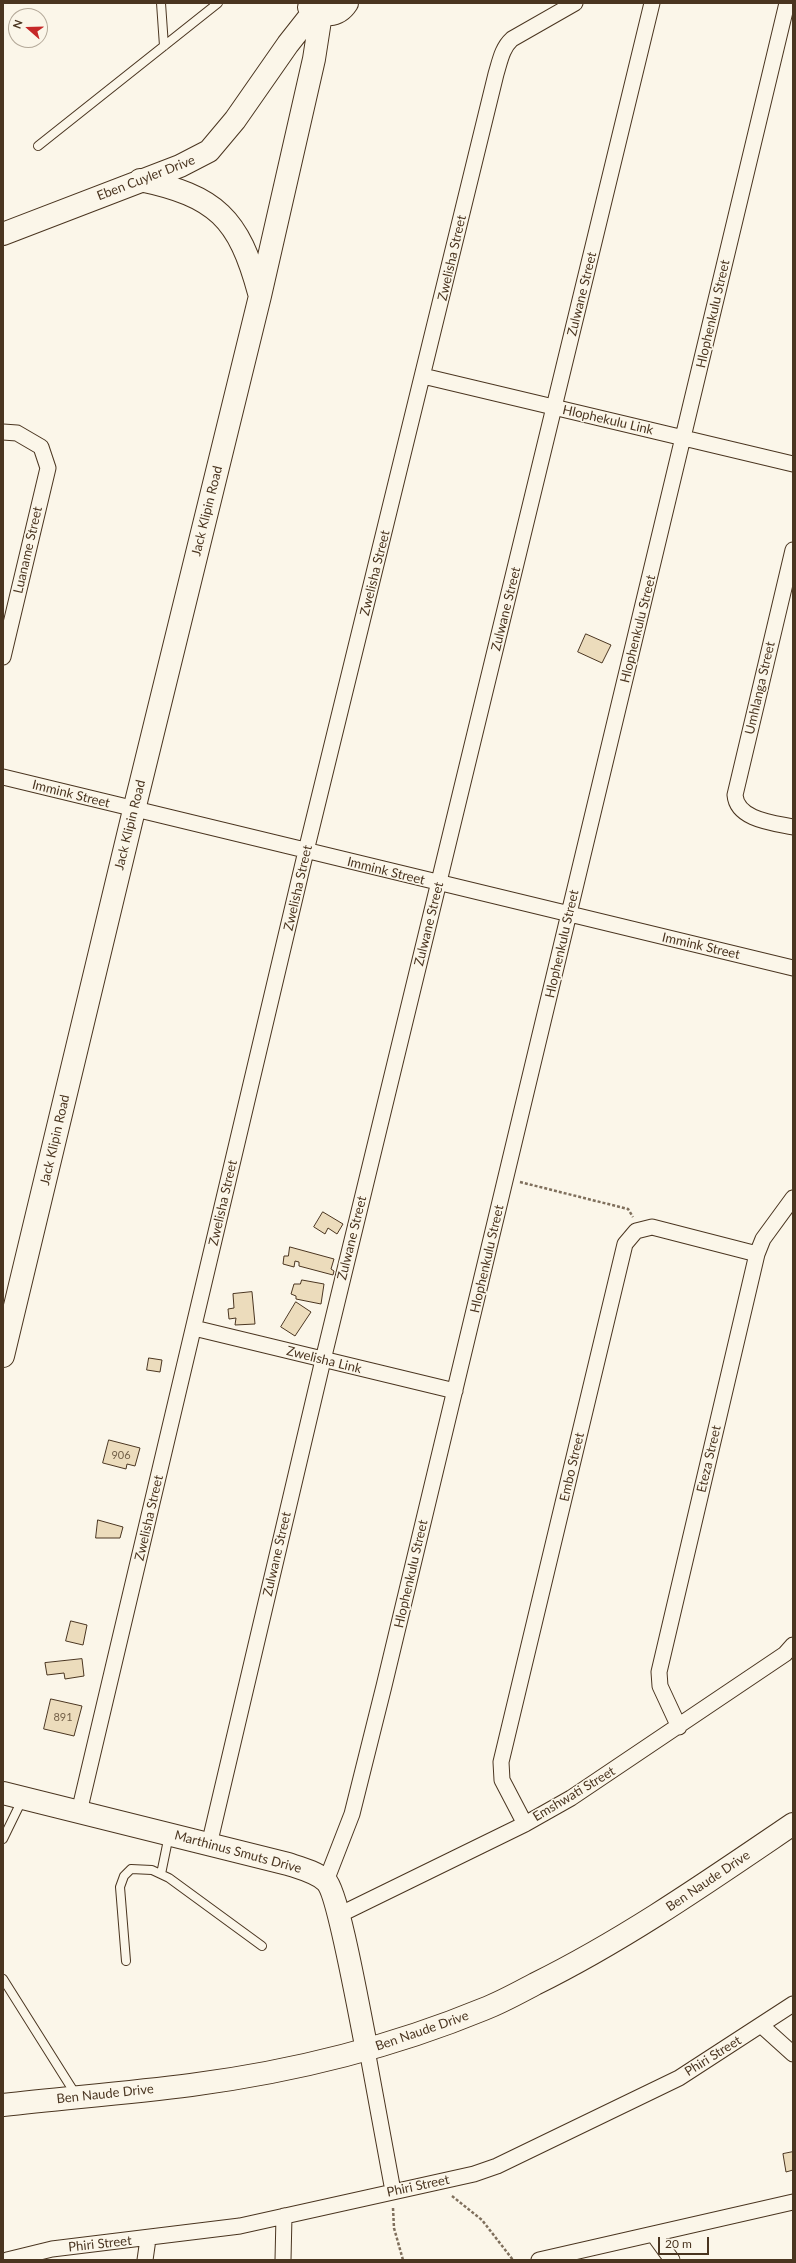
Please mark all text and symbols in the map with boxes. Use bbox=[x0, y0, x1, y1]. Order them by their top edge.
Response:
north arrow bbox=[8, 8, 48, 48]
text: N bbox=[10, 18, 25, 30]
street label: Eben Cuyler Drive bbox=[95, 152, 197, 204]
street label: Zwelisha Street bbox=[435, 214, 469, 302]
street label: Zulwane Street bbox=[564, 250, 600, 338]
street label: Hlophenkulu Street bbox=[693, 258, 733, 370]
street label: Hlophekulu Link bbox=[561, 402, 655, 438]
street label: Jack Klipin Road bbox=[188, 464, 226, 558]
street label: Luaname Street bbox=[10, 505, 46, 595]
street label: Zwelisha Street bbox=[357, 529, 393, 617]
street label: Zulwane Street bbox=[488, 565, 524, 653]
street label: Hlophenkulu Street bbox=[617, 573, 659, 685]
street label: Umhlanga Street bbox=[742, 640, 778, 736]
street label: Immink Street bbox=[31, 777, 111, 811]
street label: Jack Klipin Road bbox=[111, 778, 149, 872]
street label: Zwelisha Street bbox=[281, 844, 315, 932]
street label: Immink Street bbox=[346, 854, 426, 888]
street label: Zulwane Street bbox=[411, 880, 447, 968]
street label: Hlophenkulu Street bbox=[542, 888, 582, 1000]
street label: Immink Street bbox=[661, 929, 741, 963]
street label: Jack Klipin Road bbox=[37, 1093, 73, 1187]
street label: Zwelisha Street bbox=[206, 1159, 240, 1247]
street label: Zulwane Street bbox=[334, 1194, 370, 1282]
street label: Hlophenkulu Street bbox=[467, 1203, 507, 1315]
street label: Zwelisha Link bbox=[285, 1343, 363, 1377]
street label: Eteza Street bbox=[694, 1424, 724, 1494]
street label: Embo Street bbox=[557, 1431, 587, 1503]
house number: 906 bbox=[111, 1448, 131, 1462]
street label: Zwelisha Street bbox=[132, 1474, 166, 1562]
street label: Zulwane Street bbox=[260, 1510, 294, 1598]
street label: Hlophenkulu Street bbox=[391, 1518, 431, 1630]
house number: 891 bbox=[53, 1710, 73, 1724]
street label: Emshwati Street bbox=[530, 1763, 618, 1825]
street label: Marthinus Smuts Drive bbox=[173, 1828, 303, 1876]
street label: Ben Naude Drive bbox=[663, 1847, 753, 1915]
street label: Ben Naude Drive bbox=[373, 2008, 471, 2054]
street label: Phiri Street bbox=[682, 2033, 744, 2079]
street label: Ben Naude Drive bbox=[56, 2081, 154, 2107]
street label: Phiri Street bbox=[385, 2172, 451, 2200]
scale bar bbox=[660, 2229, 711, 2255]
street label: Phiri Street bbox=[68, 2233, 132, 2255]
text: 20 m bbox=[665, 2236, 692, 2251]

